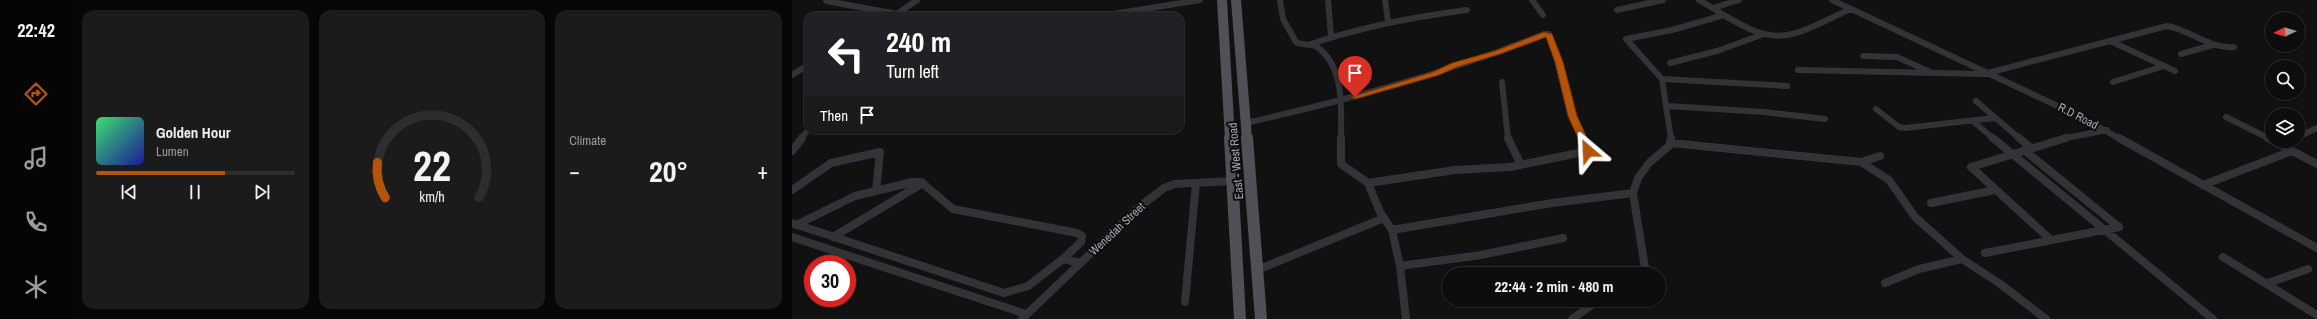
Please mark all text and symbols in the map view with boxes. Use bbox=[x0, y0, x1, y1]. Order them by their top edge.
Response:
north arrow bbox=[2265, 12, 2305, 52]
map controls bbox=[2265, 12, 2305, 148]
text: 22:42 bbox=[17, 18, 55, 43]
text: 240 m bbox=[886, 23, 951, 61]
icon: left bbox=[820, 28, 872, 80]
pin bbox=[1338, 56, 1372, 97]
text: Turn left bbox=[886, 59, 939, 84]
button: search bbox=[2265, 60, 2305, 100]
icon: arrive bbox=[1344, 62, 1366, 84]
icon: directions bbox=[22, 80, 50, 108]
street label: R.D Road bbox=[2055, 99, 2101, 133]
icon: arrive bbox=[856, 104, 878, 126]
text: Then bbox=[820, 105, 848, 126]
button: layers bbox=[2265, 108, 2305, 148]
text: Golden Hour bbox=[156, 122, 231, 143]
street label: East - West Road bbox=[1225, 122, 1247, 200]
position arrow bbox=[1567, 130, 1609, 172]
text: Climate bbox=[569, 132, 606, 149]
text: 22 bbox=[413, 137, 451, 193]
text: Lumen bbox=[156, 143, 189, 160]
icon: music bbox=[22, 144, 50, 172]
text: 20° bbox=[649, 151, 688, 191]
text: − bbox=[569, 156, 580, 186]
text: + bbox=[757, 156, 768, 186]
icon: previous bbox=[118, 181, 140, 203]
icon: pause bbox=[184, 181, 206, 203]
icon: next bbox=[251, 181, 273, 203]
text: km/h bbox=[419, 186, 445, 205]
street label: Wenedah Street bbox=[1086, 199, 1149, 259]
icon: phone bbox=[22, 208, 50, 236]
speed limit sign: 30 bbox=[804, 255, 856, 307]
icon: climate bbox=[22, 273, 50, 301]
text: 22:44 · 2 min · 480 m bbox=[1495, 276, 1613, 297]

